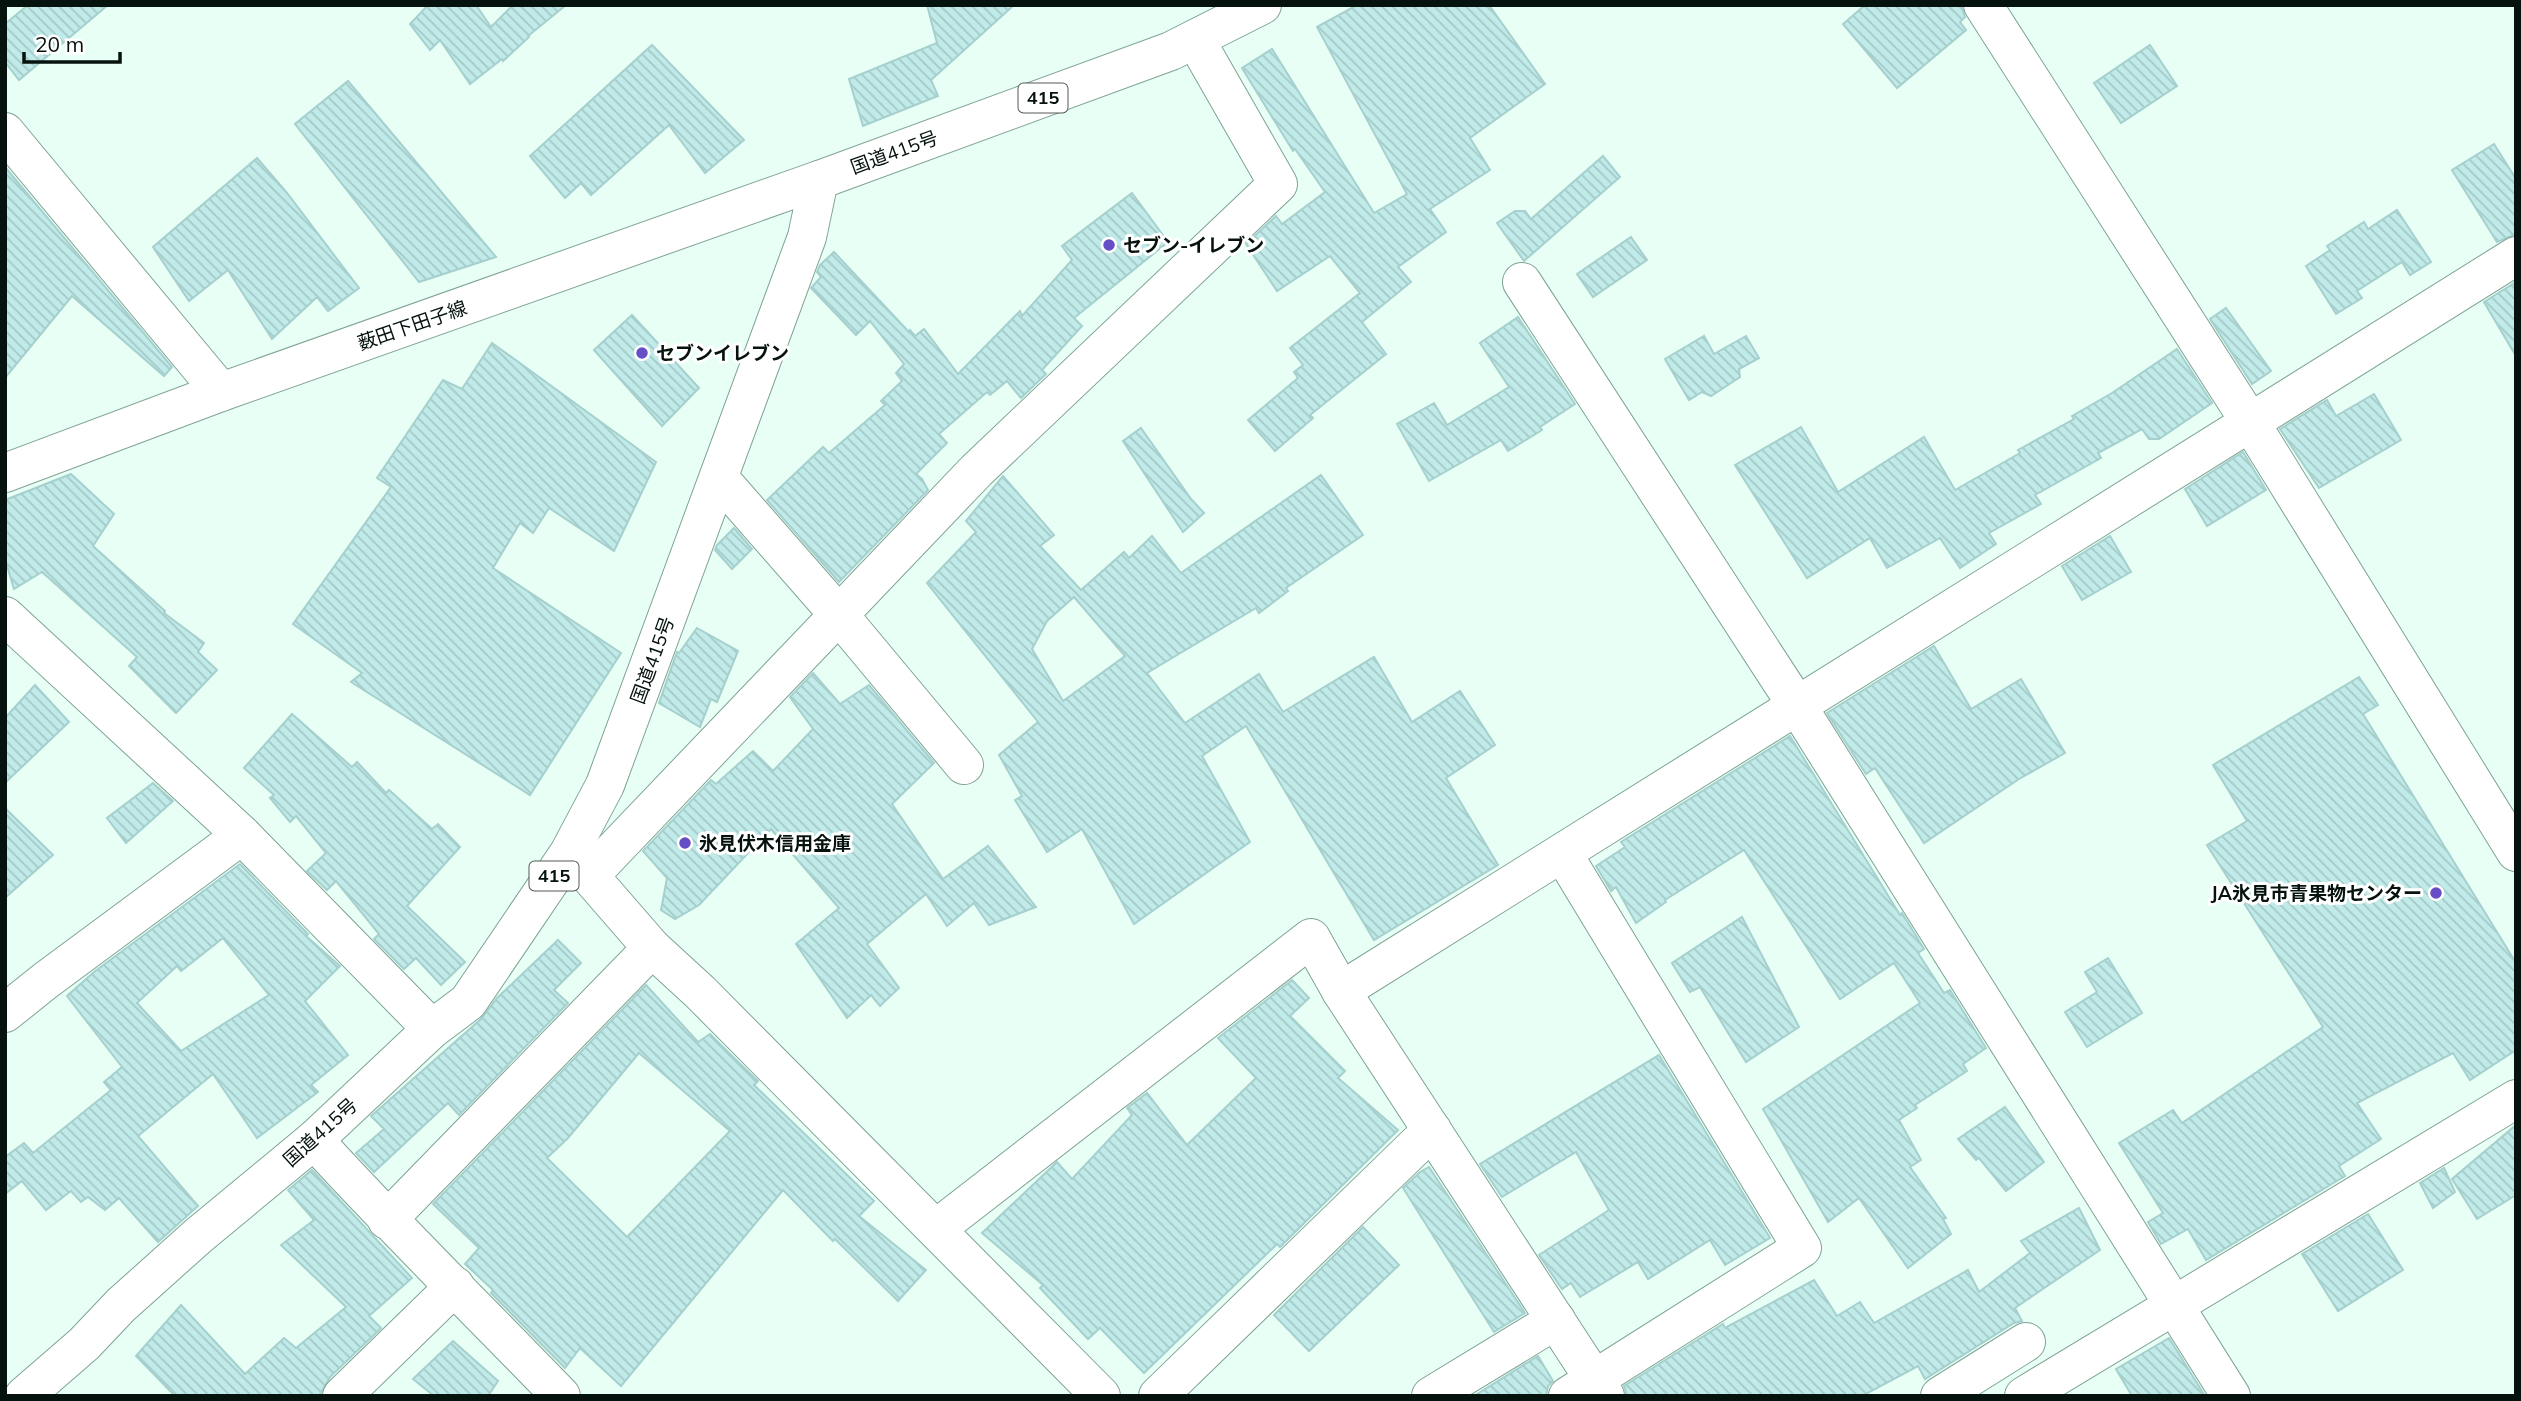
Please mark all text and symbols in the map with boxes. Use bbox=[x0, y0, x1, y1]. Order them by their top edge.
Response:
scale bar bbox=[24, 21, 121, 65]
text: 20 m bbox=[35, 31, 84, 57]
road number: 415 bbox=[1018, 84, 1068, 113]
street label: 国道415号 bbox=[847, 125, 941, 179]
place label: セブン-イレブン bbox=[1123, 233, 1264, 257]
marker: セブン-イレブン bbox=[1101, 237, 1117, 253]
street label: 薮田下田子線 bbox=[354, 295, 470, 355]
place label: セブンイレブン bbox=[656, 341, 789, 365]
marker: セブンイレブン bbox=[634, 345, 650, 361]
street label: 国道415号 bbox=[625, 613, 679, 707]
place label: 氷見伏木信用金庫 bbox=[699, 831, 851, 855]
marker: 氷見伏木信用金庫 bbox=[677, 835, 693, 851]
road number: 415 bbox=[530, 862, 578, 890]
place label: JA氷見市青果物センター bbox=[2211, 881, 2422, 905]
marker: JA氷見市青果物センター bbox=[2428, 885, 2444, 901]
street label: 国道415号 bbox=[278, 1093, 362, 1171]

